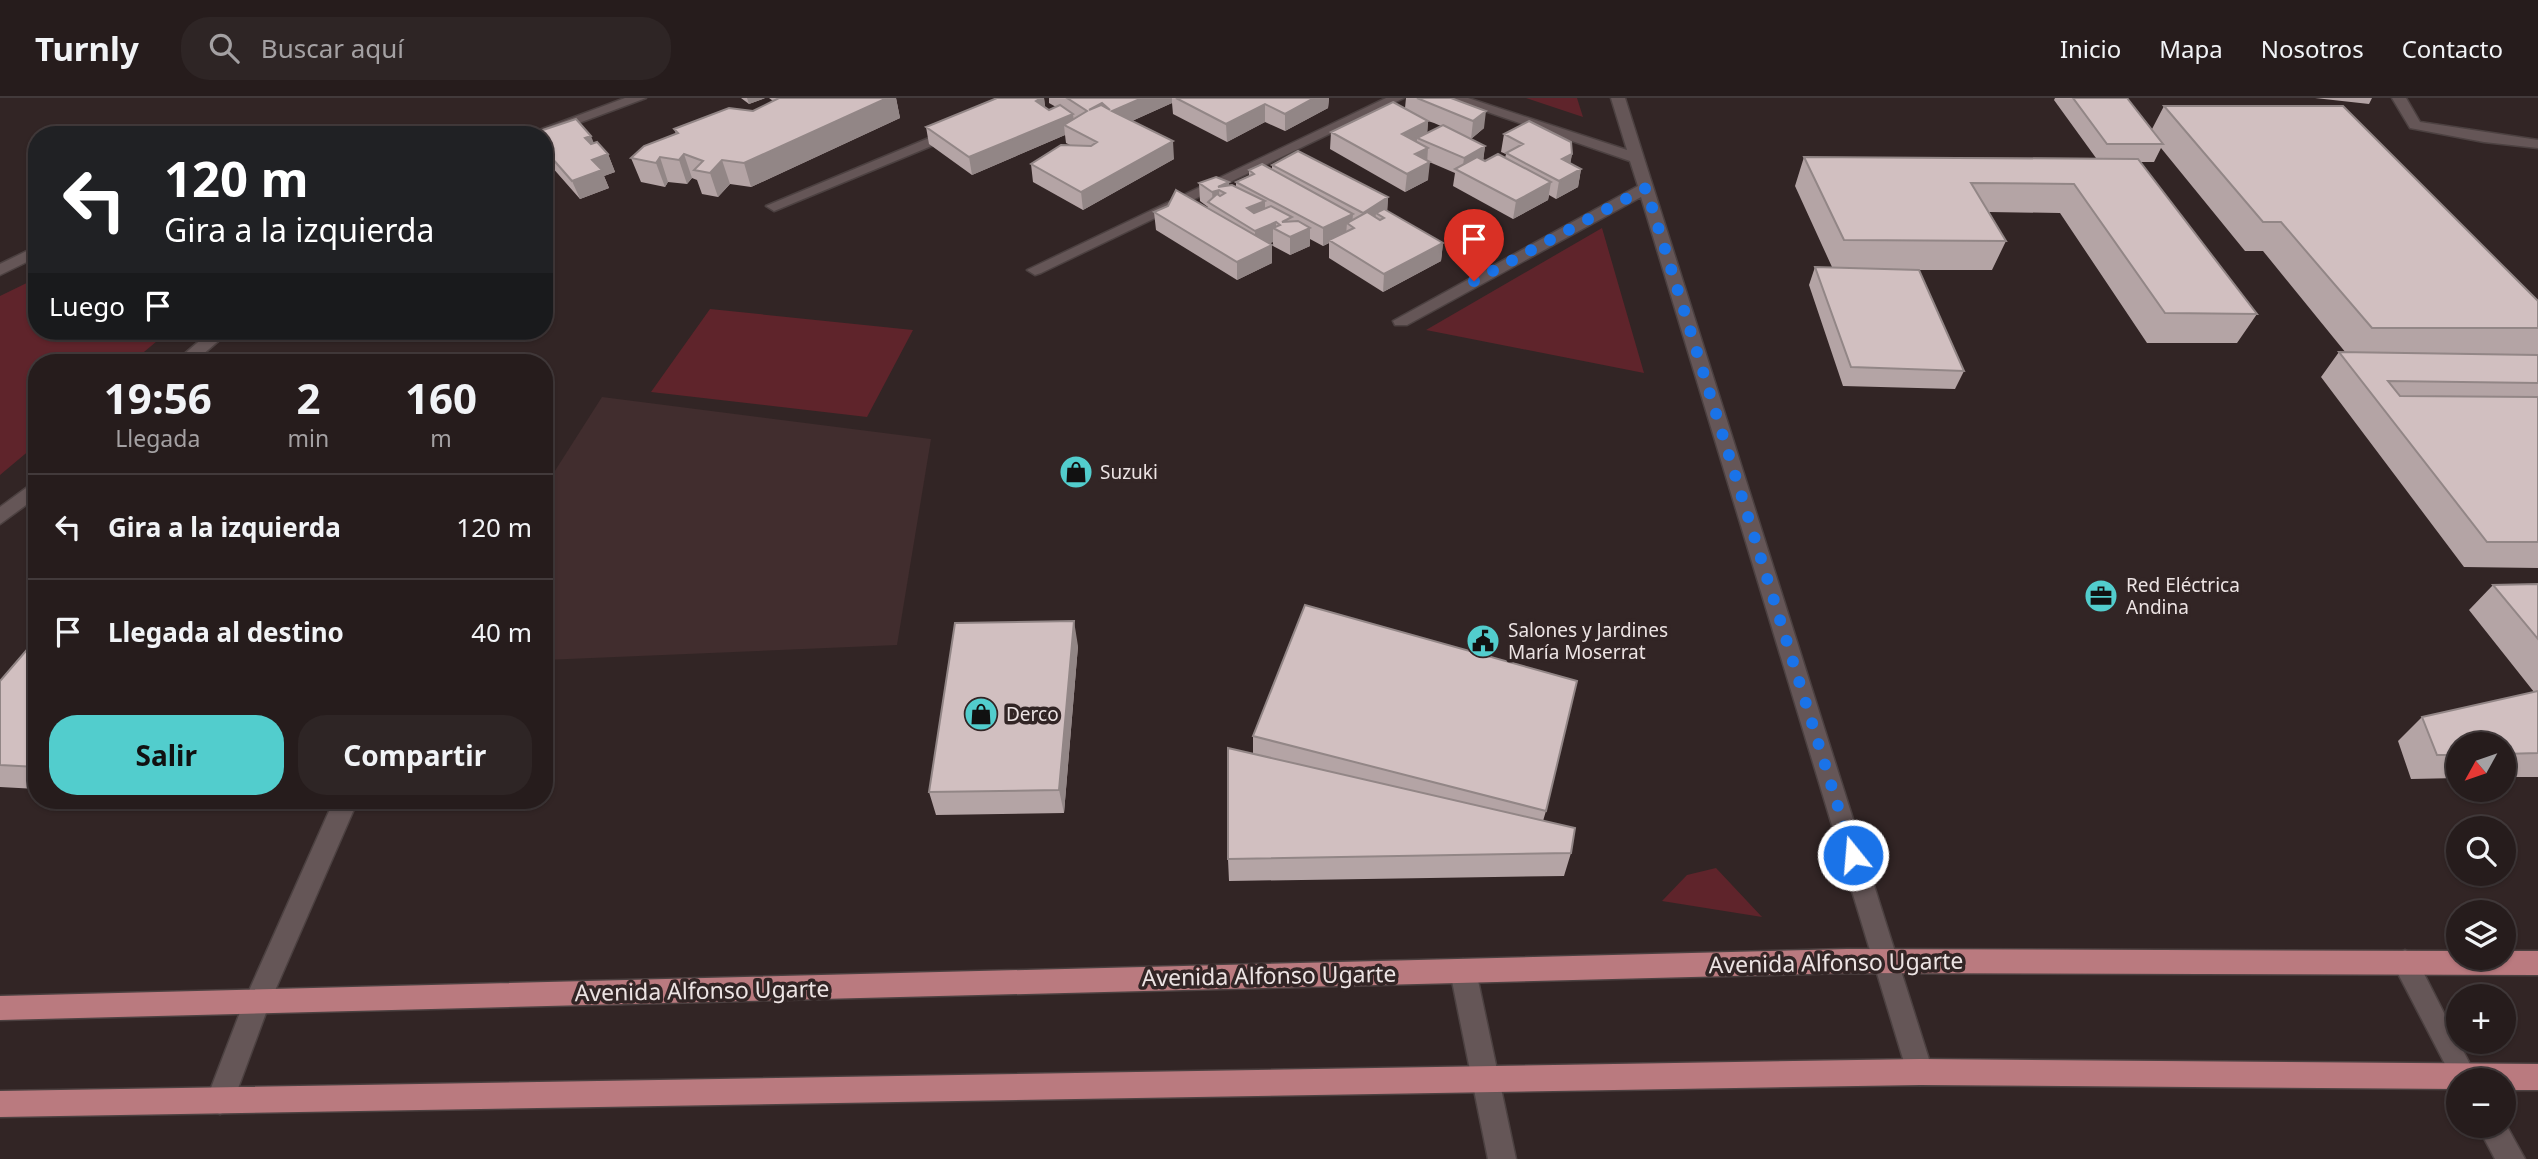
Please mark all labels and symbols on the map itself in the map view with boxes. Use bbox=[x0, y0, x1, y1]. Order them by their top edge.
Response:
pin bbox=[1444, 209, 1504, 281]
shop icon: Suzuki bbox=[1057, 453, 1095, 491]
place label: Suzuki bbox=[1100, 459, 1158, 485]
place label: Red Eléctrica Andina bbox=[2126, 572, 2240, 620]
office icon: Red Eléctrica Andina bbox=[2082, 577, 2120, 615]
place label: Salones y Jardines María Moserrat bbox=[1508, 617, 1668, 665]
public building icon: Salones y Jardines María Moserrat bbox=[1464, 622, 1502, 660]
shop icon: Derco bbox=[962, 695, 1000, 733]
place label: Derco bbox=[1006, 701, 1059, 727]
north arrow bbox=[2446, 732, 2516, 802]
position arrow bbox=[1816, 818, 1890, 892]
street label: Avenida Alfonso Ugarte bbox=[1708, 944, 1964, 980]
street label: Avenida Alfonso Ugarte bbox=[1141, 957, 1397, 993]
street label: Avenida Alfonso Ugarte bbox=[574, 972, 830, 1008]

